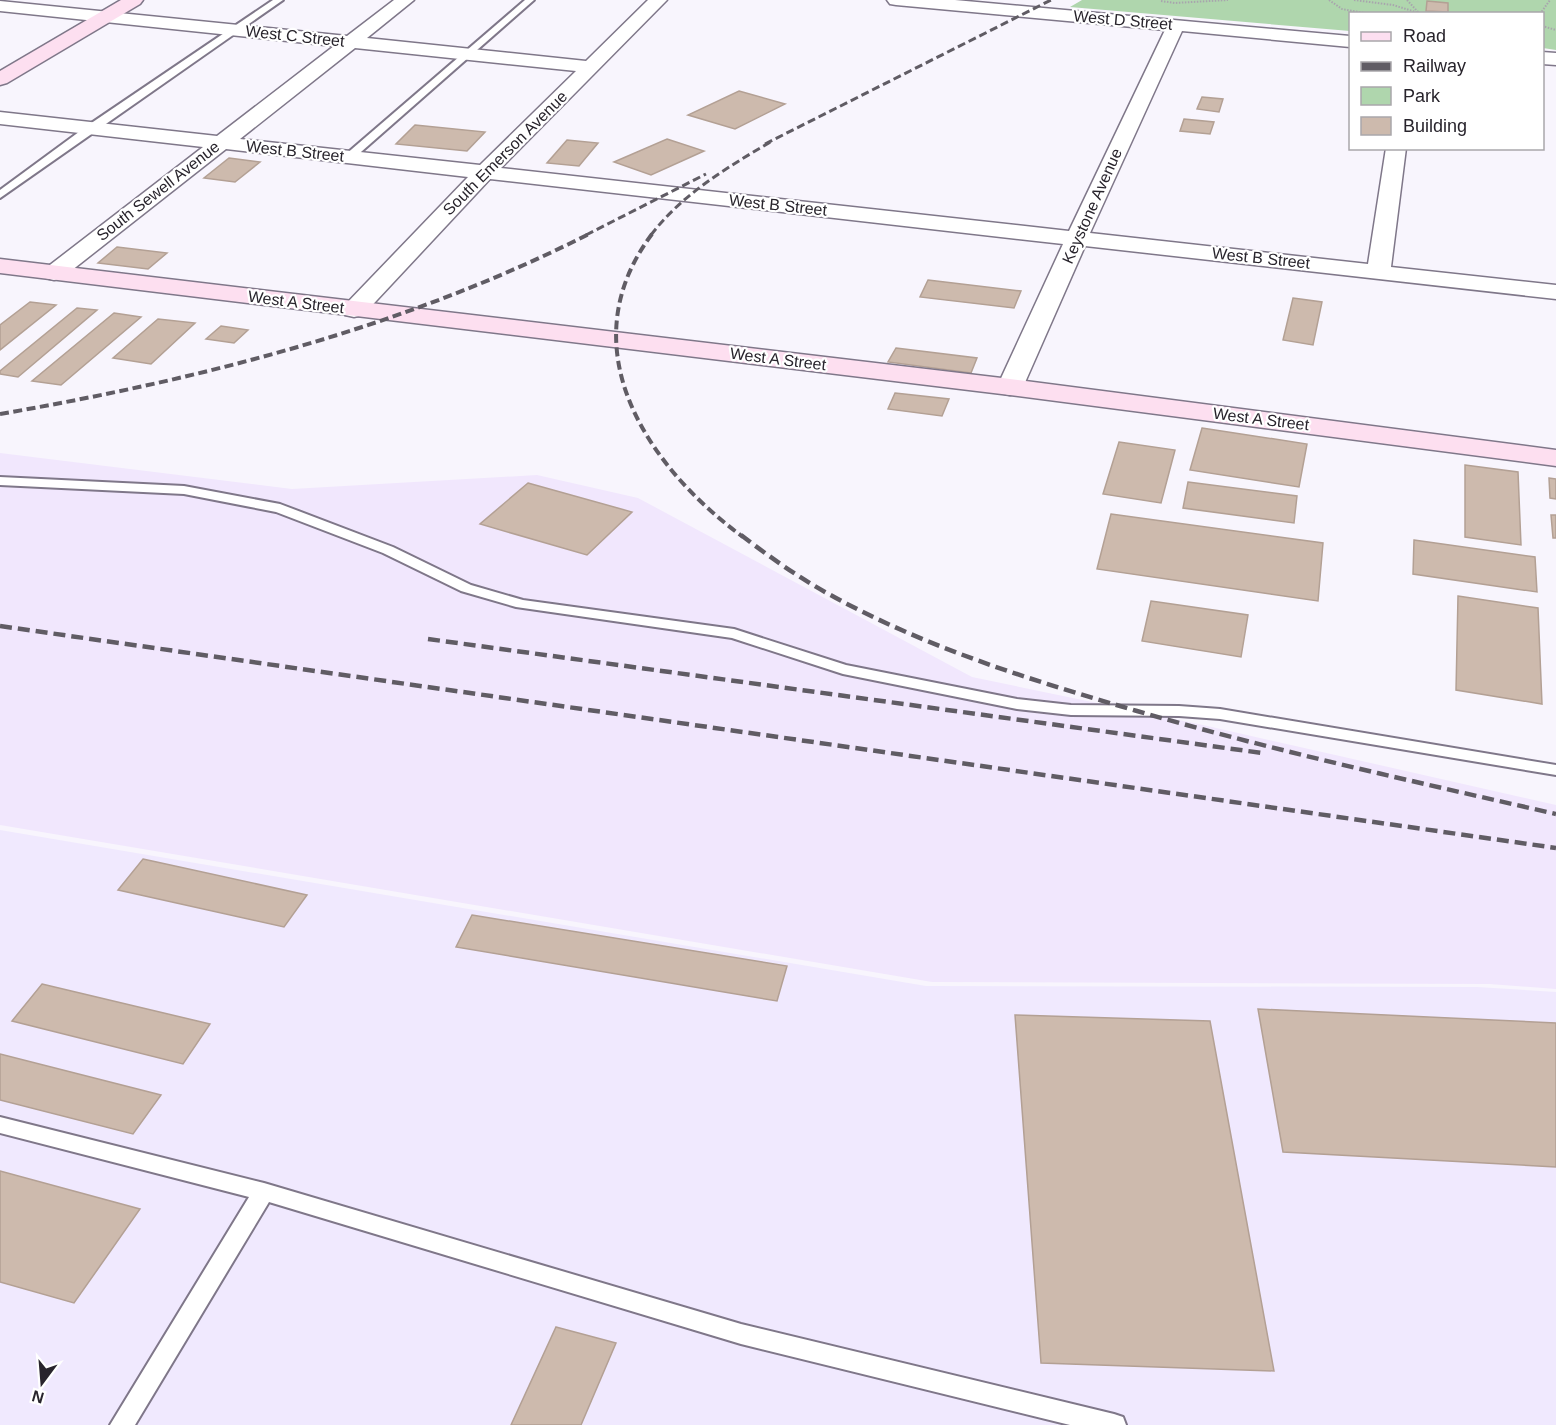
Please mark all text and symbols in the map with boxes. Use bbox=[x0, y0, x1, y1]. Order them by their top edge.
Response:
street label: West D Street bbox=[1073, 7, 1174, 33]
legend bbox=[1349, 12, 1544, 150]
street label: West C Street bbox=[245, 22, 346, 50]
text: Road bbox=[1403, 26, 1446, 46]
text: Railway bbox=[1403, 56, 1466, 76]
text: Park bbox=[1403, 86, 1441, 106]
street label: South Emerson Avenue bbox=[440, 88, 570, 218]
text: Building bbox=[1403, 116, 1467, 136]
street label: West B Street bbox=[245, 137, 345, 165]
street label: South Sewell Avenue bbox=[93, 138, 223, 244]
street label: Keystone Avenue bbox=[1059, 146, 1125, 266]
street label: West B Street bbox=[728, 191, 828, 219]
street label: West B Street bbox=[1211, 244, 1311, 272]
street label: West A Street bbox=[247, 288, 346, 316]
street label: West A Street bbox=[729, 345, 828, 373]
street label: West A Street bbox=[1212, 405, 1311, 433]
north arrow bbox=[12, 1353, 72, 1413]
text: N bbox=[30, 1387, 46, 1407]

